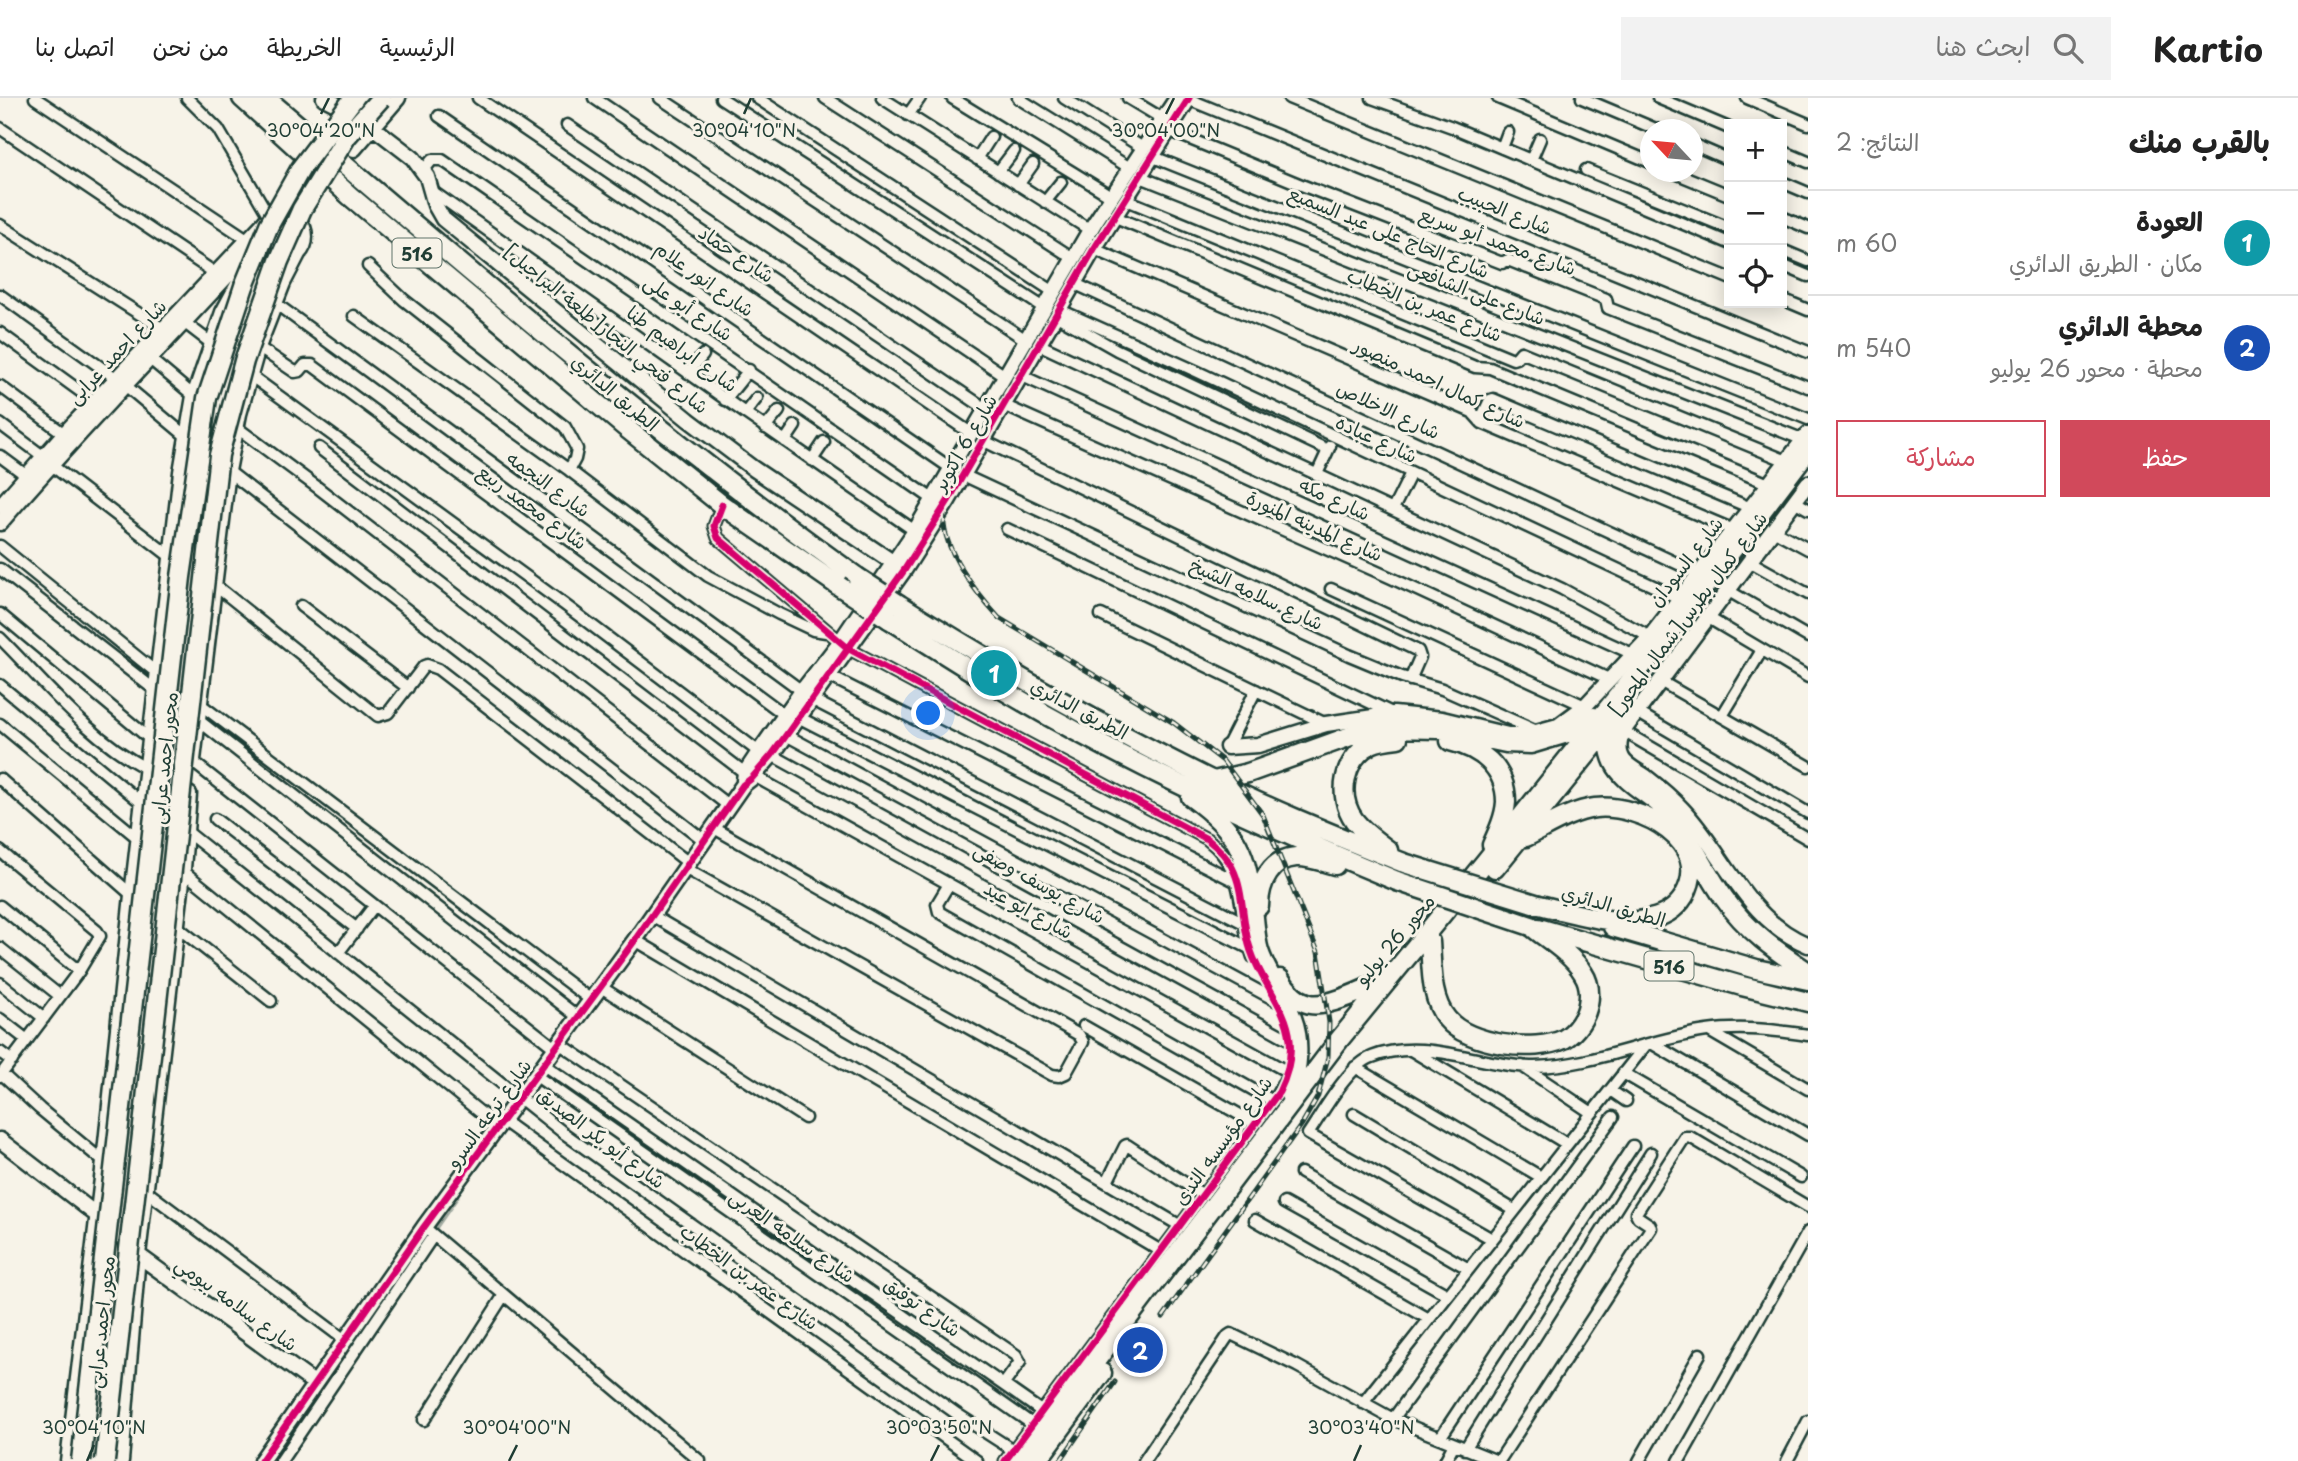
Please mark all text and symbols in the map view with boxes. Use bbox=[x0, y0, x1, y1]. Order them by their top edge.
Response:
search box bbox=[1621, 17, 2111, 80]
text: Kartio bbox=[2153, 23, 2263, 73]
text: ابحث هنا bbox=[1935, 26, 2031, 65]
text: اتصل بنا bbox=[35, 28, 115, 64]
text: من نحن bbox=[153, 28, 229, 64]
text: الخريطة bbox=[267, 28, 342, 64]
text: الرئيسية bbox=[380, 28, 455, 64]
icon: search bbox=[2049, 29, 2087, 67]
text: 30°04'20"N bbox=[267, 116, 375, 143]
text: 30°04'10"N bbox=[692, 116, 796, 143]
text: 30°04'00"N bbox=[1112, 116, 1220, 143]
text: بالقرب منك bbox=[2129, 118, 2270, 163]
north arrow bbox=[1640, 119, 1703, 182]
map controls bbox=[1724, 119, 1787, 308]
button: + bbox=[1724, 119, 1787, 182]
text: النتائج: 2 bbox=[1836, 124, 1919, 159]
street label: شارع الحبيب bbox=[1454, 177, 1556, 241]
street label: شارع الحاج على عبد السميع bbox=[1284, 178, 1494, 285]
button: − bbox=[1724, 182, 1787, 245]
street label: شارع محمد أبو سريع bbox=[1415, 199, 1580, 282]
text: العودة bbox=[2136, 201, 2203, 240]
street label: شارع حماد bbox=[693, 217, 780, 289]
text: 60 m bbox=[1836, 225, 1897, 260]
text: 1 bbox=[2242, 225, 2253, 260]
street label: شارع انور علام bbox=[648, 233, 760, 324]
street label: شارع فتحي النجار[طلعة البراجيل] bbox=[496, 237, 715, 422]
road number: 516 bbox=[392, 238, 442, 268]
button: locate bbox=[1724, 245, 1787, 308]
text: مكان · الطريق الدائري bbox=[2009, 245, 2203, 280]
street label: شارع على الشافعى bbox=[1404, 253, 1550, 332]
street label: شارع عمر بن الخطاب bbox=[1343, 260, 1507, 349]
street label: شارع أبو على bbox=[638, 267, 739, 348]
street label: شارع احمد عرابى bbox=[60, 292, 173, 411]
street label: شارع ابراهيم طنا bbox=[620, 298, 744, 400]
text: محطة الدائري bbox=[2059, 306, 2203, 345]
street label: شارع كمال احمد منصور bbox=[1347, 329, 1530, 435]
text: 540 m bbox=[1836, 330, 1911, 365]
text: 2 bbox=[2239, 330, 2255, 365]
street label: الطريق الدائري bbox=[565, 347, 666, 439]
text: محطة · محور 26 يوليو bbox=[1991, 350, 2203, 385]
street label: شارع الاخلاص bbox=[1332, 373, 1445, 446]
street label: شارع 6 اكتوبر bbox=[924, 389, 1004, 498]
street label: شارع عباده bbox=[1331, 407, 1422, 470]
button: مشاركة bbox=[1836, 420, 2046, 497]
button: حفظ bbox=[2060, 420, 2270, 497]
street label: شارع النجمه bbox=[501, 443, 597, 524]
street label: شارع محمد ربيع bbox=[472, 457, 594, 556]
street label: شارع مكه bbox=[1295, 469, 1375, 528]
street label: شارع المدينه المنورة bbox=[1242, 482, 1388, 568]
street label: شارع كمال بطرس[شمال المحور] bbox=[1601, 505, 1774, 722]
street label: شارع السودان bbox=[1641, 510, 1730, 613]
street label: شارع سلامه الشيخ bbox=[1185, 550, 1328, 637]
pin: 1 bbox=[971, 647, 1017, 699]
street label: الطريق الدائري bbox=[1025, 670, 1134, 747]
street label: محور احمد عرابى bbox=[142, 690, 184, 826]
your location bbox=[911, 696, 945, 730]
street label: شارع يوسف وصفى bbox=[969, 834, 1111, 931]
street label: شارع ابو عيد bbox=[979, 873, 1079, 946]
street label: الطريق الدائري bbox=[1558, 877, 1669, 935]
street label: محور 26 يوليو bbox=[1347, 887, 1441, 992]
road number: 516 bbox=[1644, 952, 1694, 980]
street label: شارع ترعه السرو bbox=[437, 1052, 538, 1176]
street label: شارع مؤسسه الندى bbox=[1166, 1070, 1279, 1211]
street label: شارع أبو بكر الصديق bbox=[532, 1080, 672, 1195]
street label: شارع سلامه العربى bbox=[724, 1181, 861, 1290]
street label: شارع عمر بن الخطاب bbox=[674, 1216, 825, 1337]
street label: شارع سلامه بيومي bbox=[168, 1249, 304, 1360]
street label: محور احمد عرابى bbox=[79, 1254, 121, 1390]
street label: شارع توفيق bbox=[878, 1269, 967, 1344]
pin: 2 bbox=[1117, 1324, 1163, 1376]
text: 30°04'10"N bbox=[42, 1413, 146, 1440]
text: 30°04'00"N bbox=[463, 1413, 571, 1440]
text: 30°03'50"N bbox=[886, 1413, 992, 1440]
text: 30°03'40"N bbox=[1307, 1413, 1415, 1440]

